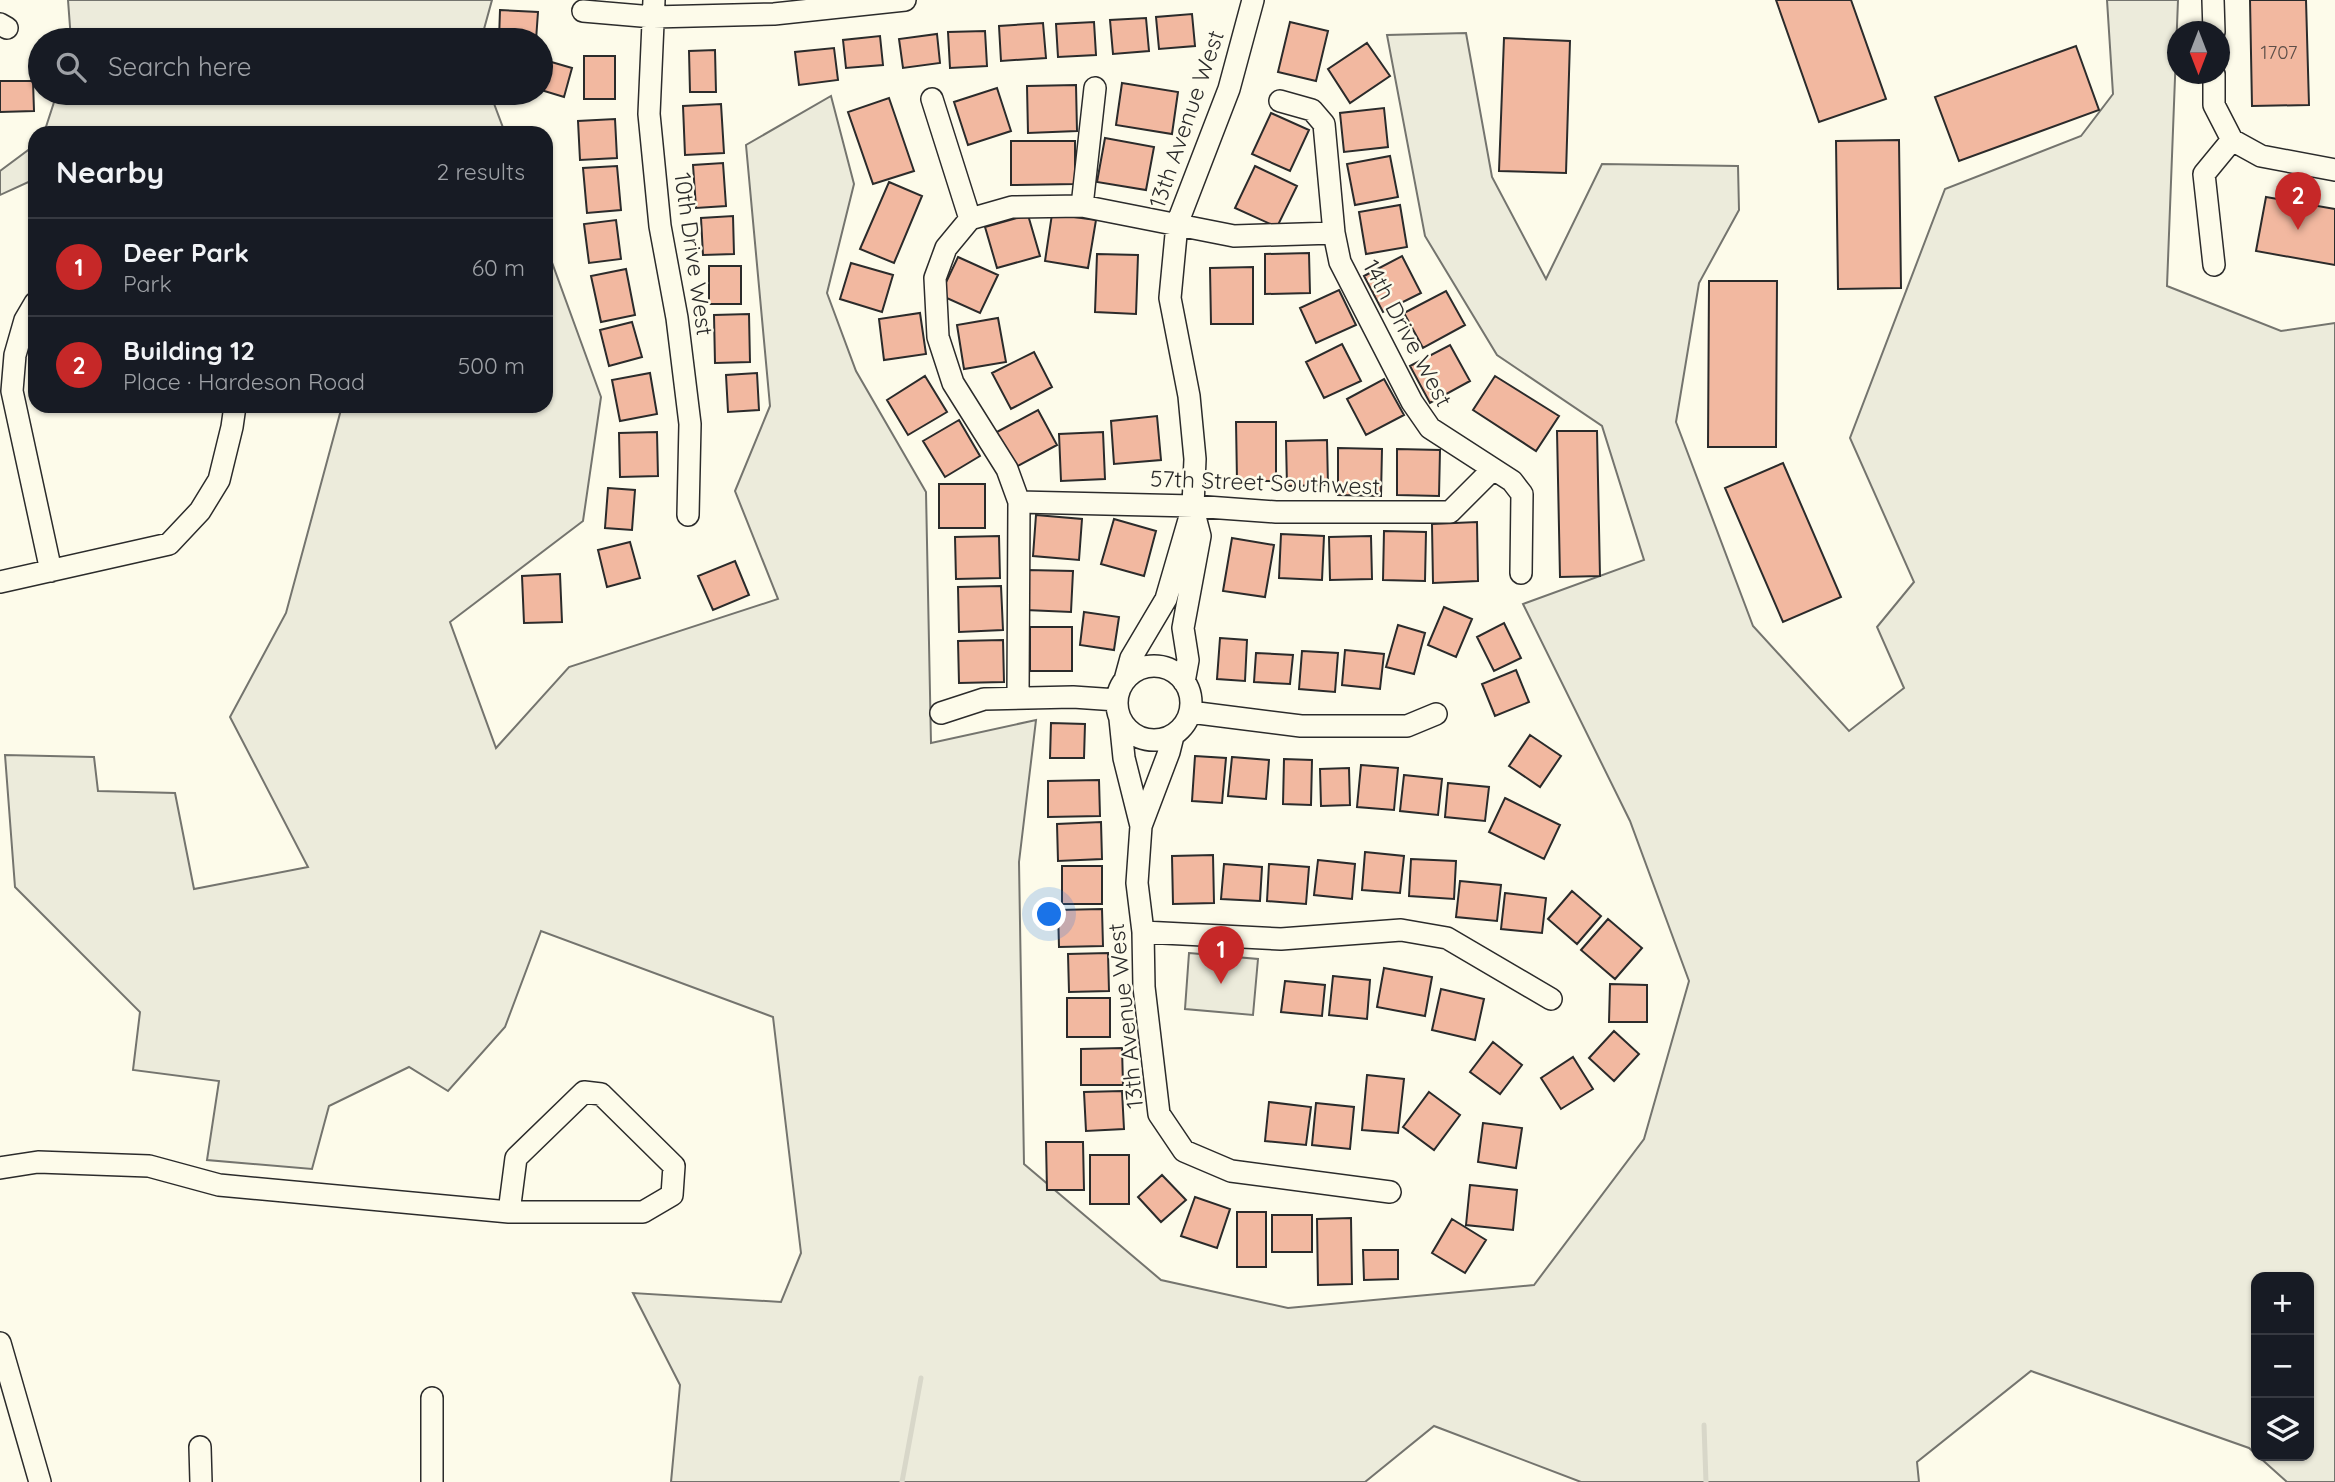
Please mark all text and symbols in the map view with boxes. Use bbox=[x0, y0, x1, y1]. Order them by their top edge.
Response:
north arrow bbox=[2167, 21, 2230, 84]
street label: 13th Avenue West bbox=[1142, 26, 1230, 212]
search box bbox=[28, 28, 553, 105]
house number: 1707 bbox=[2261, 40, 2298, 64]
icon: search bbox=[52, 48, 90, 86]
text: Search here bbox=[108, 50, 252, 83]
text: Nearby bbox=[56, 153, 164, 191]
text: 2 results bbox=[436, 157, 525, 186]
street label: 10th Drive West bbox=[668, 171, 720, 338]
pin: 2 bbox=[2275, 172, 2321, 230]
text: Deer Park bbox=[123, 236, 249, 269]
text: 1 bbox=[75, 253, 83, 282]
text: 60 m bbox=[472, 253, 525, 282]
street label: 14th Drive West bbox=[1357, 254, 1459, 412]
text: Park bbox=[123, 269, 172, 298]
text: Building 12 bbox=[123, 334, 255, 367]
text: 2 bbox=[72, 351, 86, 380]
text: 500 m bbox=[458, 351, 525, 380]
text: Place · Hardeson Road bbox=[123, 367, 365, 396]
street label: 57th Street Southwest bbox=[1149, 463, 1381, 501]
your location bbox=[1032, 897, 1066, 931]
street label: 13th Avenue West bbox=[1101, 922, 1149, 1110]
pin: 1 bbox=[1198, 926, 1244, 984]
map controls bbox=[2251, 1272, 2314, 1461]
button: + bbox=[2251, 1272, 2314, 1335]
button: − bbox=[2251, 1335, 2314, 1398]
button: layers bbox=[2251, 1398, 2314, 1461]

